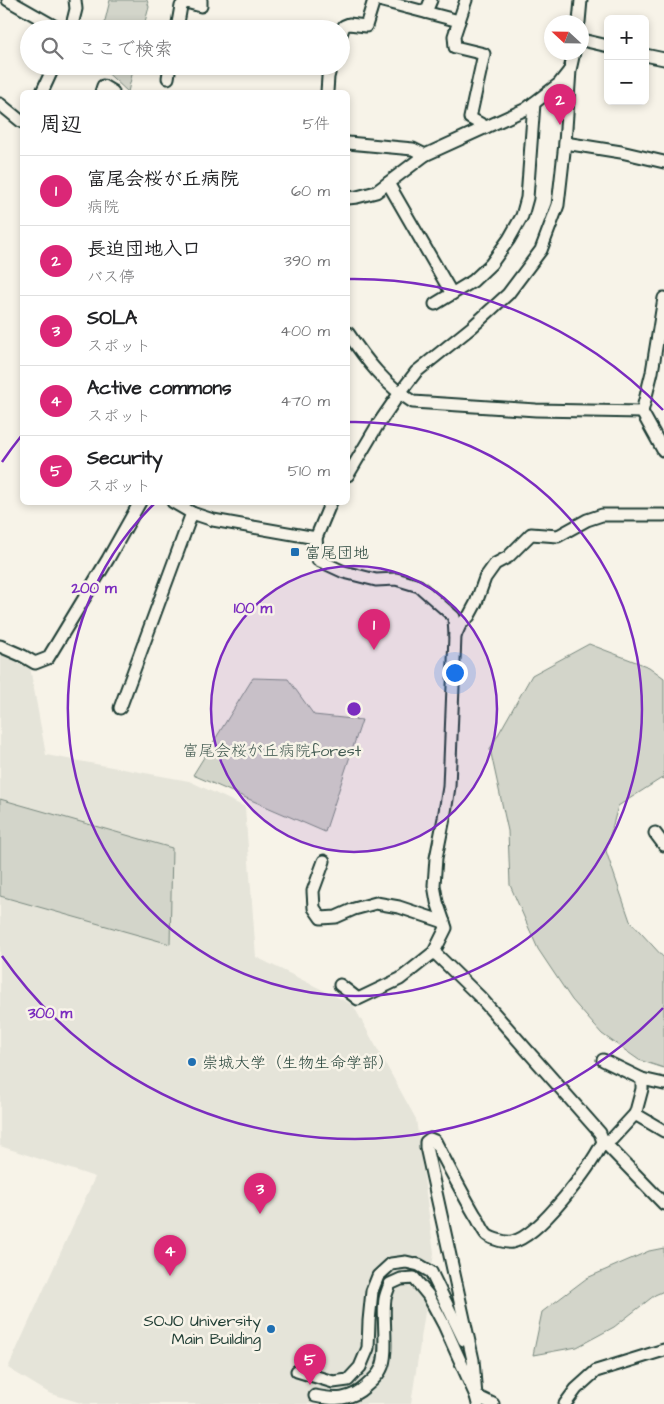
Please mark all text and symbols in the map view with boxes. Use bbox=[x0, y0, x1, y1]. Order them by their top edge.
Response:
north arrow bbox=[544, 15, 589, 60]
map controls bbox=[604, 15, 649, 105]
button: + bbox=[604, 15, 649, 60]
search box bbox=[20, 20, 350, 75]
icon: search bbox=[38, 34, 66, 62]
text: ここで検索 bbox=[78, 36, 173, 63]
button: − bbox=[604, 60, 649, 105]
pin: 2 bbox=[544, 84, 576, 125]
text: 周辺 bbox=[40, 110, 82, 139]
text: 5件 bbox=[303, 113, 330, 135]
text: 富尾会桜が丘病院 bbox=[87, 166, 239, 193]
text: 1 bbox=[55, 180, 57, 202]
text: 60 m bbox=[291, 180, 330, 202]
text: 病院 bbox=[87, 196, 119, 218]
text: 長迫団地入口 bbox=[87, 236, 201, 263]
text: 2 bbox=[51, 250, 61, 272]
text: 390 m bbox=[284, 250, 330, 272]
text: バス停 bbox=[87, 266, 135, 288]
text: SOLA bbox=[87, 305, 137, 332]
text: 3 bbox=[52, 320, 60, 342]
text: 400 m bbox=[280, 320, 330, 342]
text: スポット bbox=[87, 335, 151, 357]
text: Active commons bbox=[87, 375, 232, 402]
text: 4 bbox=[51, 390, 61, 412]
text: 470 m bbox=[280, 390, 330, 412]
text: スポット bbox=[87, 405, 151, 427]
text: Security bbox=[87, 445, 163, 472]
text: 5 bbox=[50, 460, 62, 482]
text: 510 m bbox=[288, 460, 330, 482]
text: スポット bbox=[87, 475, 151, 497]
place label: 富尾団地 bbox=[305, 542, 369, 564]
marker: 富尾団地 bbox=[289, 546, 301, 558]
text: 200 m bbox=[70, 578, 117, 599]
text: 100 m bbox=[234, 598, 273, 619]
pin: 1 bbox=[358, 609, 390, 650]
your location bbox=[442, 660, 468, 686]
centre of rings bbox=[345, 700, 363, 718]
park label: 富尾会桜が丘病院forest bbox=[183, 740, 362, 762]
text: 300 m bbox=[27, 1003, 72, 1024]
place label: 崇城大学（生物生命学部） bbox=[202, 1052, 394, 1074]
marker: 崇城大学（生物生命学部） bbox=[186, 1056, 198, 1068]
pin: 3 bbox=[244, 1173, 276, 1214]
pin: 4 bbox=[154, 1235, 186, 1276]
place label: SOJO University Main Building bbox=[144, 1310, 261, 1351]
marker: SOJO University Main Building bbox=[265, 1323, 277, 1335]
pin: 5 bbox=[294, 1344, 326, 1385]

